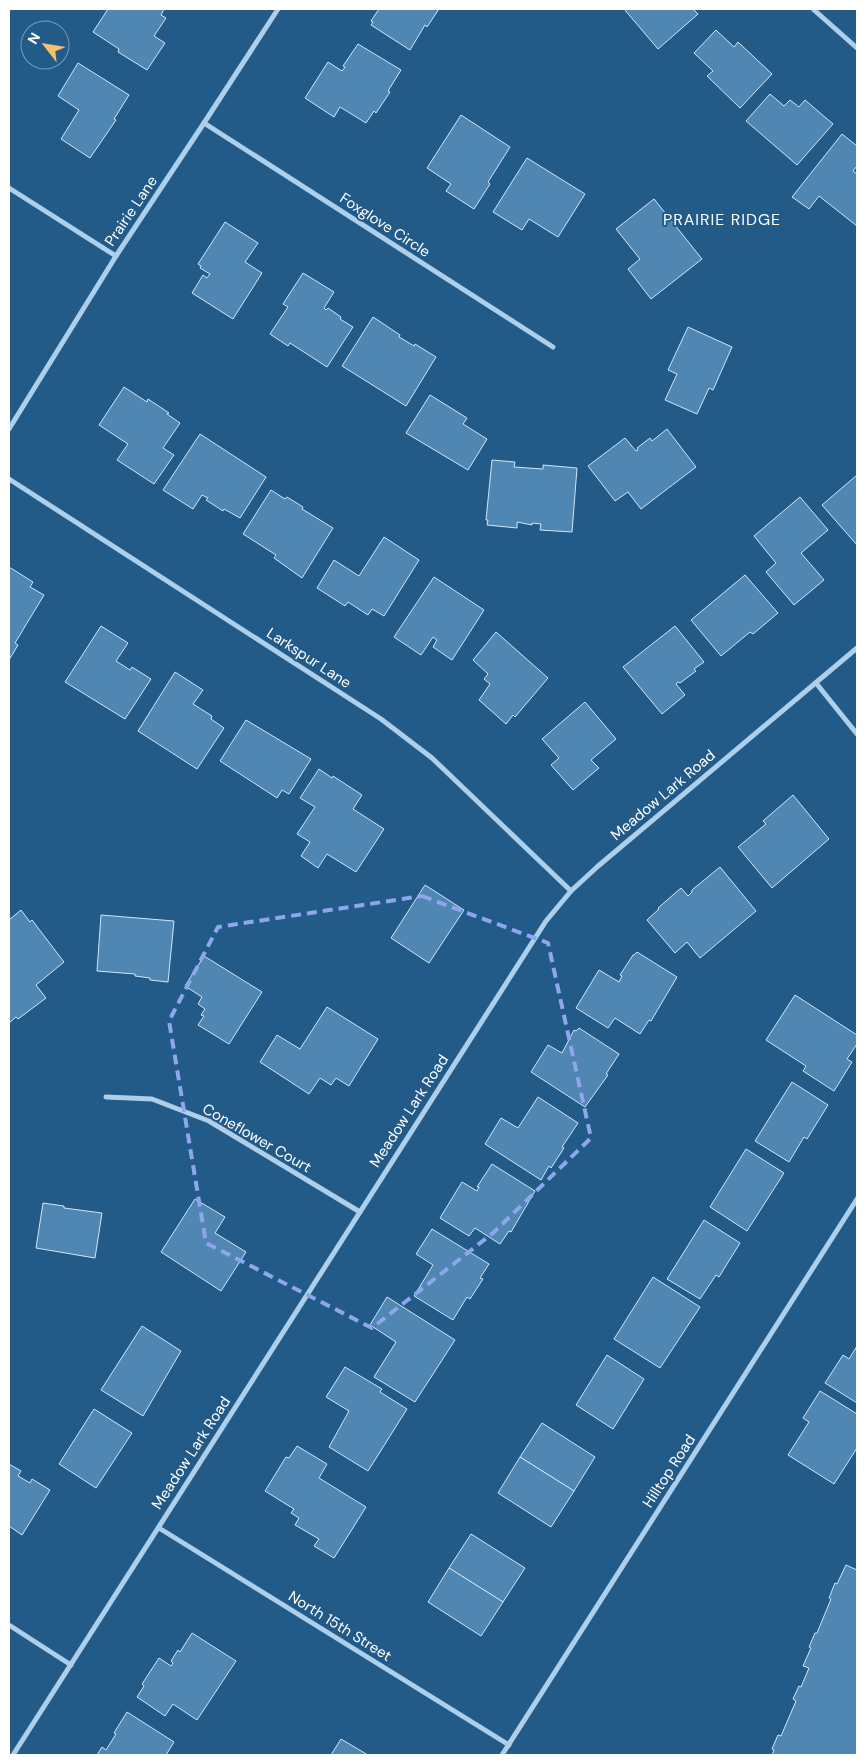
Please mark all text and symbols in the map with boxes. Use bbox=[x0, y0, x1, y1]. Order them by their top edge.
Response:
north arrow bbox=[20, 20, 70, 70]
text: N bbox=[24, 29, 44, 47]
street label: Prairie Lane bbox=[100, 172, 162, 250]
street label: Foxglove Circle bbox=[336, 188, 434, 262]
district label: PRAIRIE RIDGE bbox=[663, 209, 781, 230]
street label: Larkspur Lane bbox=[263, 623, 355, 693]
street label: Meadow Lark Road bbox=[606, 745, 720, 845]
street label: Meadow Lark Road bbox=[365, 1051, 453, 1171]
street label: Coneflower Court bbox=[199, 1099, 315, 1177]
street label: Meadow Lark Road bbox=[147, 1393, 235, 1513]
street label: Hilltop Road bbox=[638, 1431, 700, 1511]
street label: North 15th Street bbox=[285, 1586, 395, 1666]

